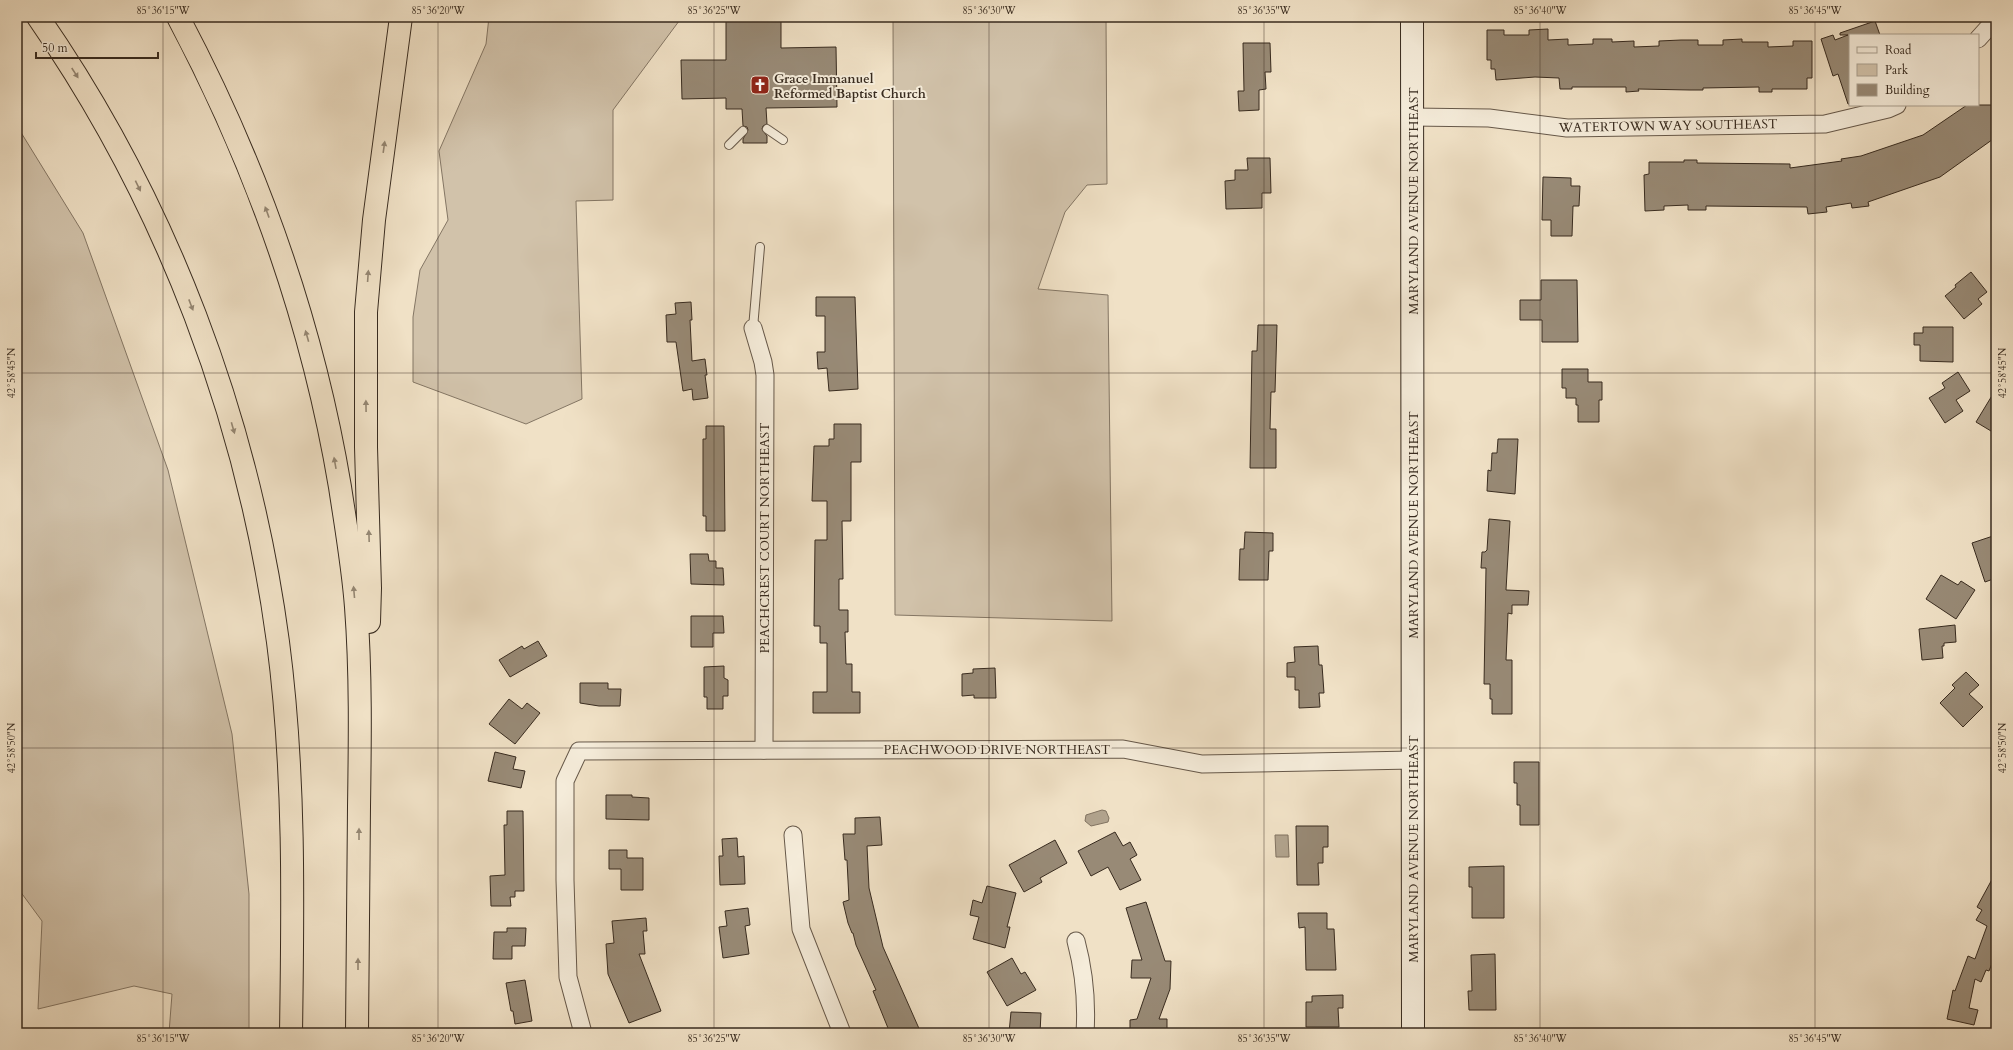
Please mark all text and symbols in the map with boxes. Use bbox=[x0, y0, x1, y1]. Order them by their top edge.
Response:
text: 85°36'15"W bbox=[136, 4, 191, 18]
text: 85°36'20"W bbox=[411, 4, 466, 18]
text: 85°36'25"W bbox=[687, 4, 742, 18]
text: 85°36'30"W bbox=[962, 4, 1017, 18]
text: 85°36'35"W bbox=[1237, 4, 1292, 18]
text: 85°36'40"W bbox=[1513, 4, 1568, 18]
text: 85°36'45"W bbox=[1788, 4, 1843, 18]
scale bar bbox=[36, 34, 158, 60]
legend bbox=[1849, 34, 1979, 106]
text: 50 m bbox=[42, 40, 69, 56]
text: Road bbox=[1885, 42, 1912, 58]
text: Park bbox=[1885, 62, 1909, 78]
one-way arrow bbox=[71, 68, 79, 78]
place label: Grace Immanuel Reformed Baptist Church bbox=[774, 70, 926, 103]
church icon: Grace Immanuel Reformed Baptist Church bbox=[749, 74, 771, 96]
text: Building bbox=[1885, 82, 1930, 98]
street label: MARYLAND AVENUE NORTHEAST bbox=[1405, 87, 1423, 315]
street label: WATERTOWN WAY SOUTHEAST bbox=[1557, 115, 1778, 137]
one-way arrow bbox=[381, 141, 387, 153]
one-way arrow bbox=[135, 180, 142, 192]
one-way arrow bbox=[264, 206, 270, 218]
one-way arrow bbox=[365, 270, 372, 282]
one-way arrow bbox=[189, 299, 195, 311]
one-way arrow bbox=[304, 330, 310, 342]
text: 42°58'45"N bbox=[5, 347, 19, 398]
text: 42°58'45"N bbox=[1996, 347, 2010, 398]
one-way arrow bbox=[363, 399, 369, 412]
street label: MARYLAND AVENUE NORTHEAST bbox=[1405, 411, 1423, 639]
one-way arrow bbox=[230, 422, 236, 434]
street label: PEACHCREST COURT NORTHEAST bbox=[756, 422, 774, 654]
one-way arrow bbox=[332, 457, 338, 469]
one-way arrow bbox=[365, 530, 372, 542]
one-way arrow bbox=[351, 586, 358, 598]
text: 42°58'50"N bbox=[5, 722, 19, 773]
text: 42°58'50"N bbox=[1996, 722, 2010, 773]
street label: MARYLAND AVENUE NORTHEAST bbox=[1405, 735, 1423, 963]
street label: PEACHWOOD DRIVE NORTHEAST bbox=[884, 741, 1111, 759]
one-way arrow bbox=[356, 827, 362, 840]
one-way arrow bbox=[355, 957, 361, 970]
text: 85°36'15"W bbox=[136, 1032, 191, 1046]
text: 85°36'20"W bbox=[411, 1032, 466, 1046]
text: 85°36'25"W bbox=[687, 1032, 742, 1046]
text: 85°36'30"W bbox=[962, 1032, 1017, 1046]
text: 85°36'35"W bbox=[1237, 1032, 1292, 1046]
text: 85°36'40"W bbox=[1513, 1032, 1568, 1046]
text: 85°36'45"W bbox=[1788, 1032, 1843, 1046]

